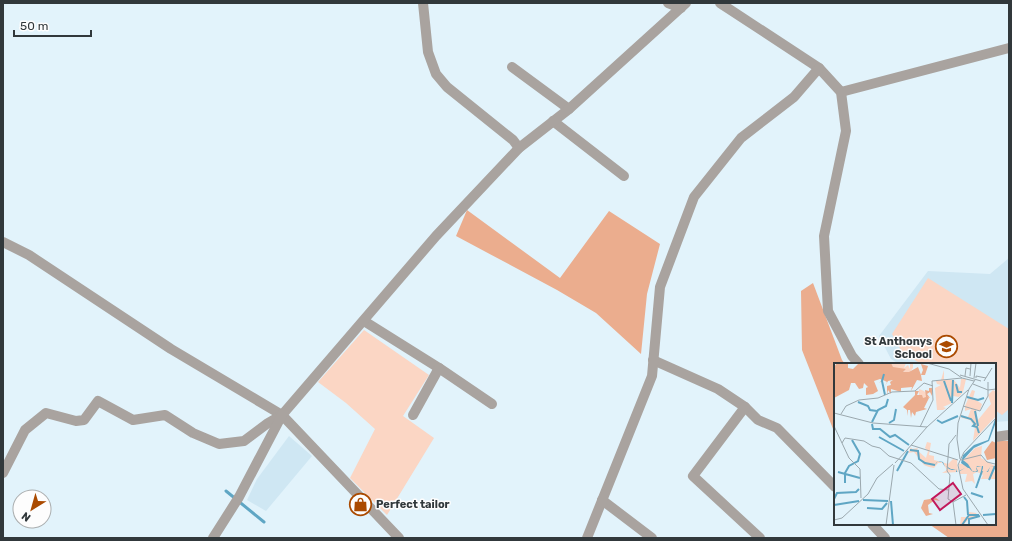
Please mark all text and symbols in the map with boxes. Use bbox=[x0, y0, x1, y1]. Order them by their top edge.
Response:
scale bar bbox=[14, 12, 91, 38]
text: 50 m bbox=[20, 19, 48, 33]
school or university icon: St Anthonys School bbox=[934, 334, 960, 360]
place label: St Anthonys School bbox=[864, 335, 932, 361]
inset map bbox=[834, 363, 996, 525]
north arrow bbox=[12, 489, 52, 529]
shop icon: Perfect tailor bbox=[347, 491, 373, 517]
place label: Perfect tailor bbox=[376, 498, 450, 511]
text: N bbox=[19, 509, 33, 524]

